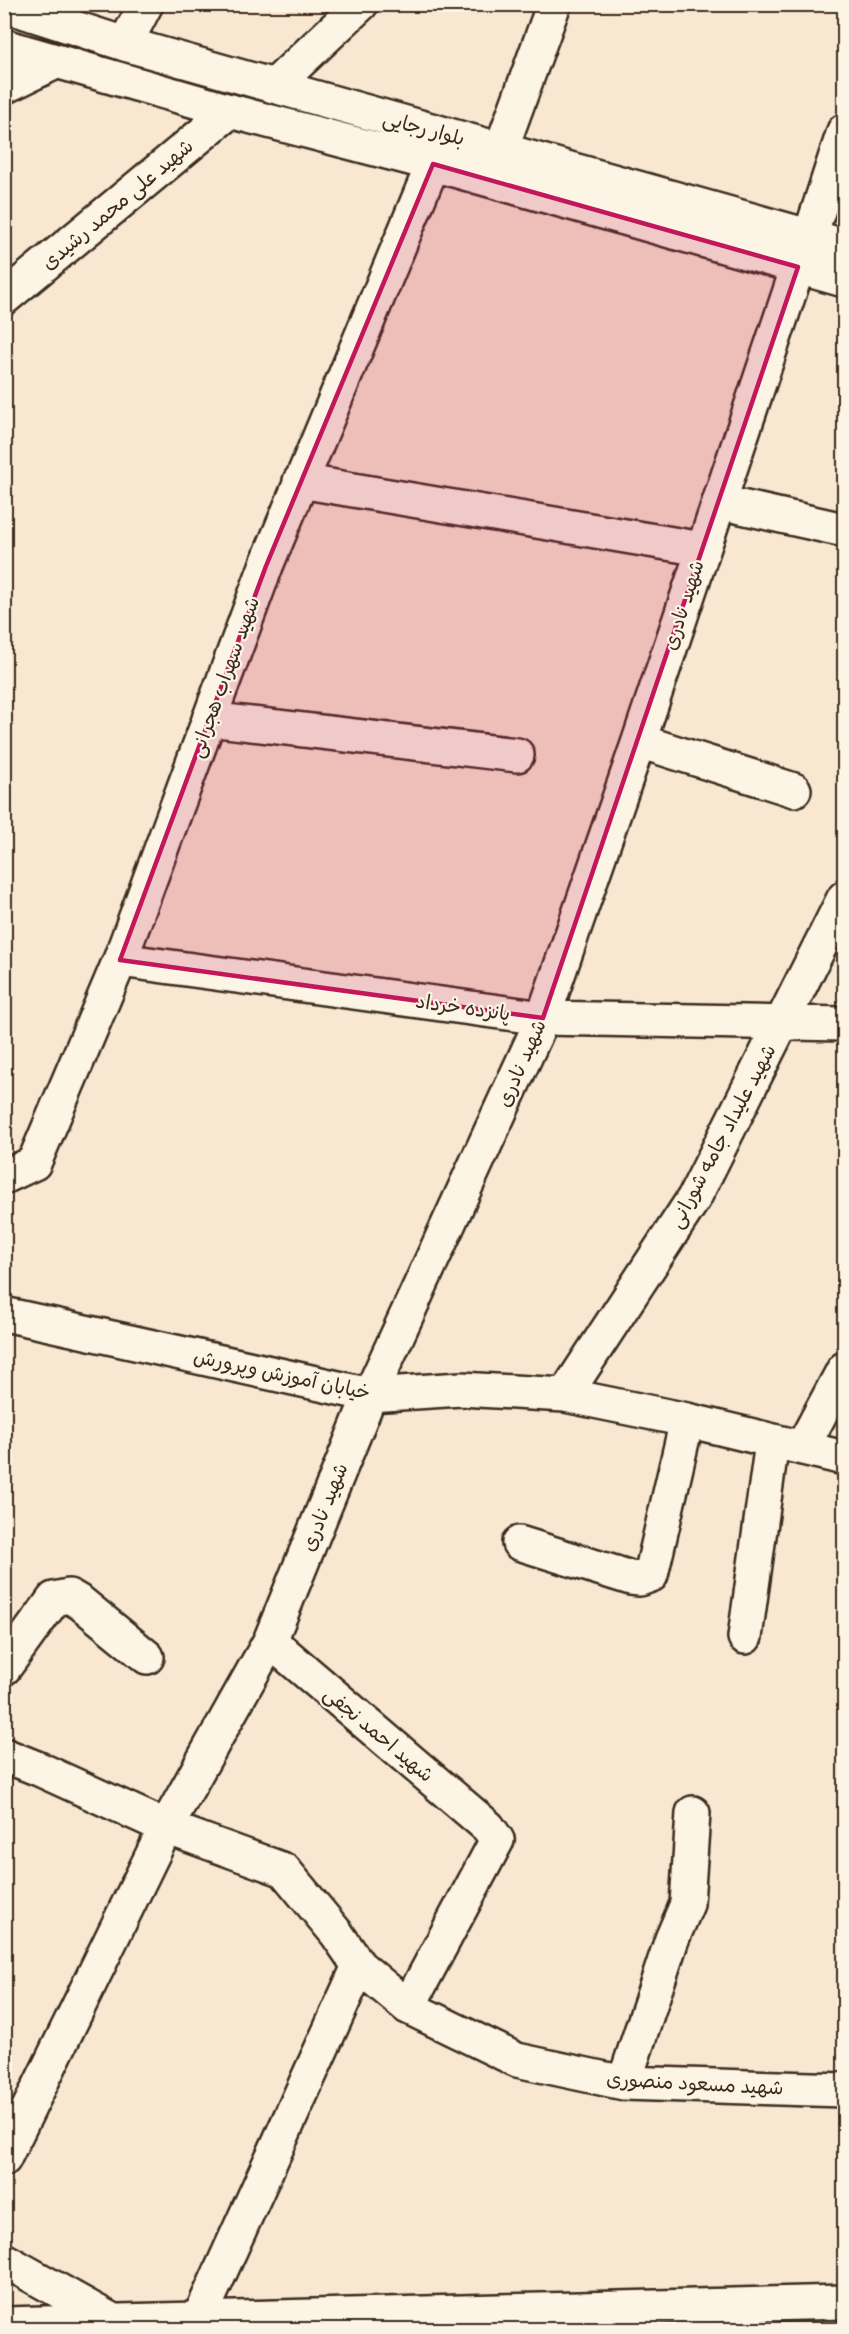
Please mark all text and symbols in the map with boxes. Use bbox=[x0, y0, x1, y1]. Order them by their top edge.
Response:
street label: بلوار رجایی bbox=[380, 104, 468, 151]
street label: شهید علی محمد رشیدی bbox=[35, 132, 198, 275]
street label: شهید نادری bbox=[655, 556, 710, 653]
street label: شهید سهراب هجرانی bbox=[182, 593, 265, 761]
street label: پانزده خرداد bbox=[414, 986, 512, 1027]
street label: شهید نادری bbox=[489, 1015, 552, 1111]
street label: شهید علیداد جامه شورانی bbox=[661, 1039, 782, 1233]
street label: خیابان آموزش وپرورش bbox=[191, 1342, 373, 1405]
street label: شهید نادری bbox=[294, 1459, 354, 1555]
street label: شهید احمد نجفی bbox=[319, 1680, 440, 1788]
street label: شهید مسعود منصوری bbox=[606, 2064, 784, 2102]

